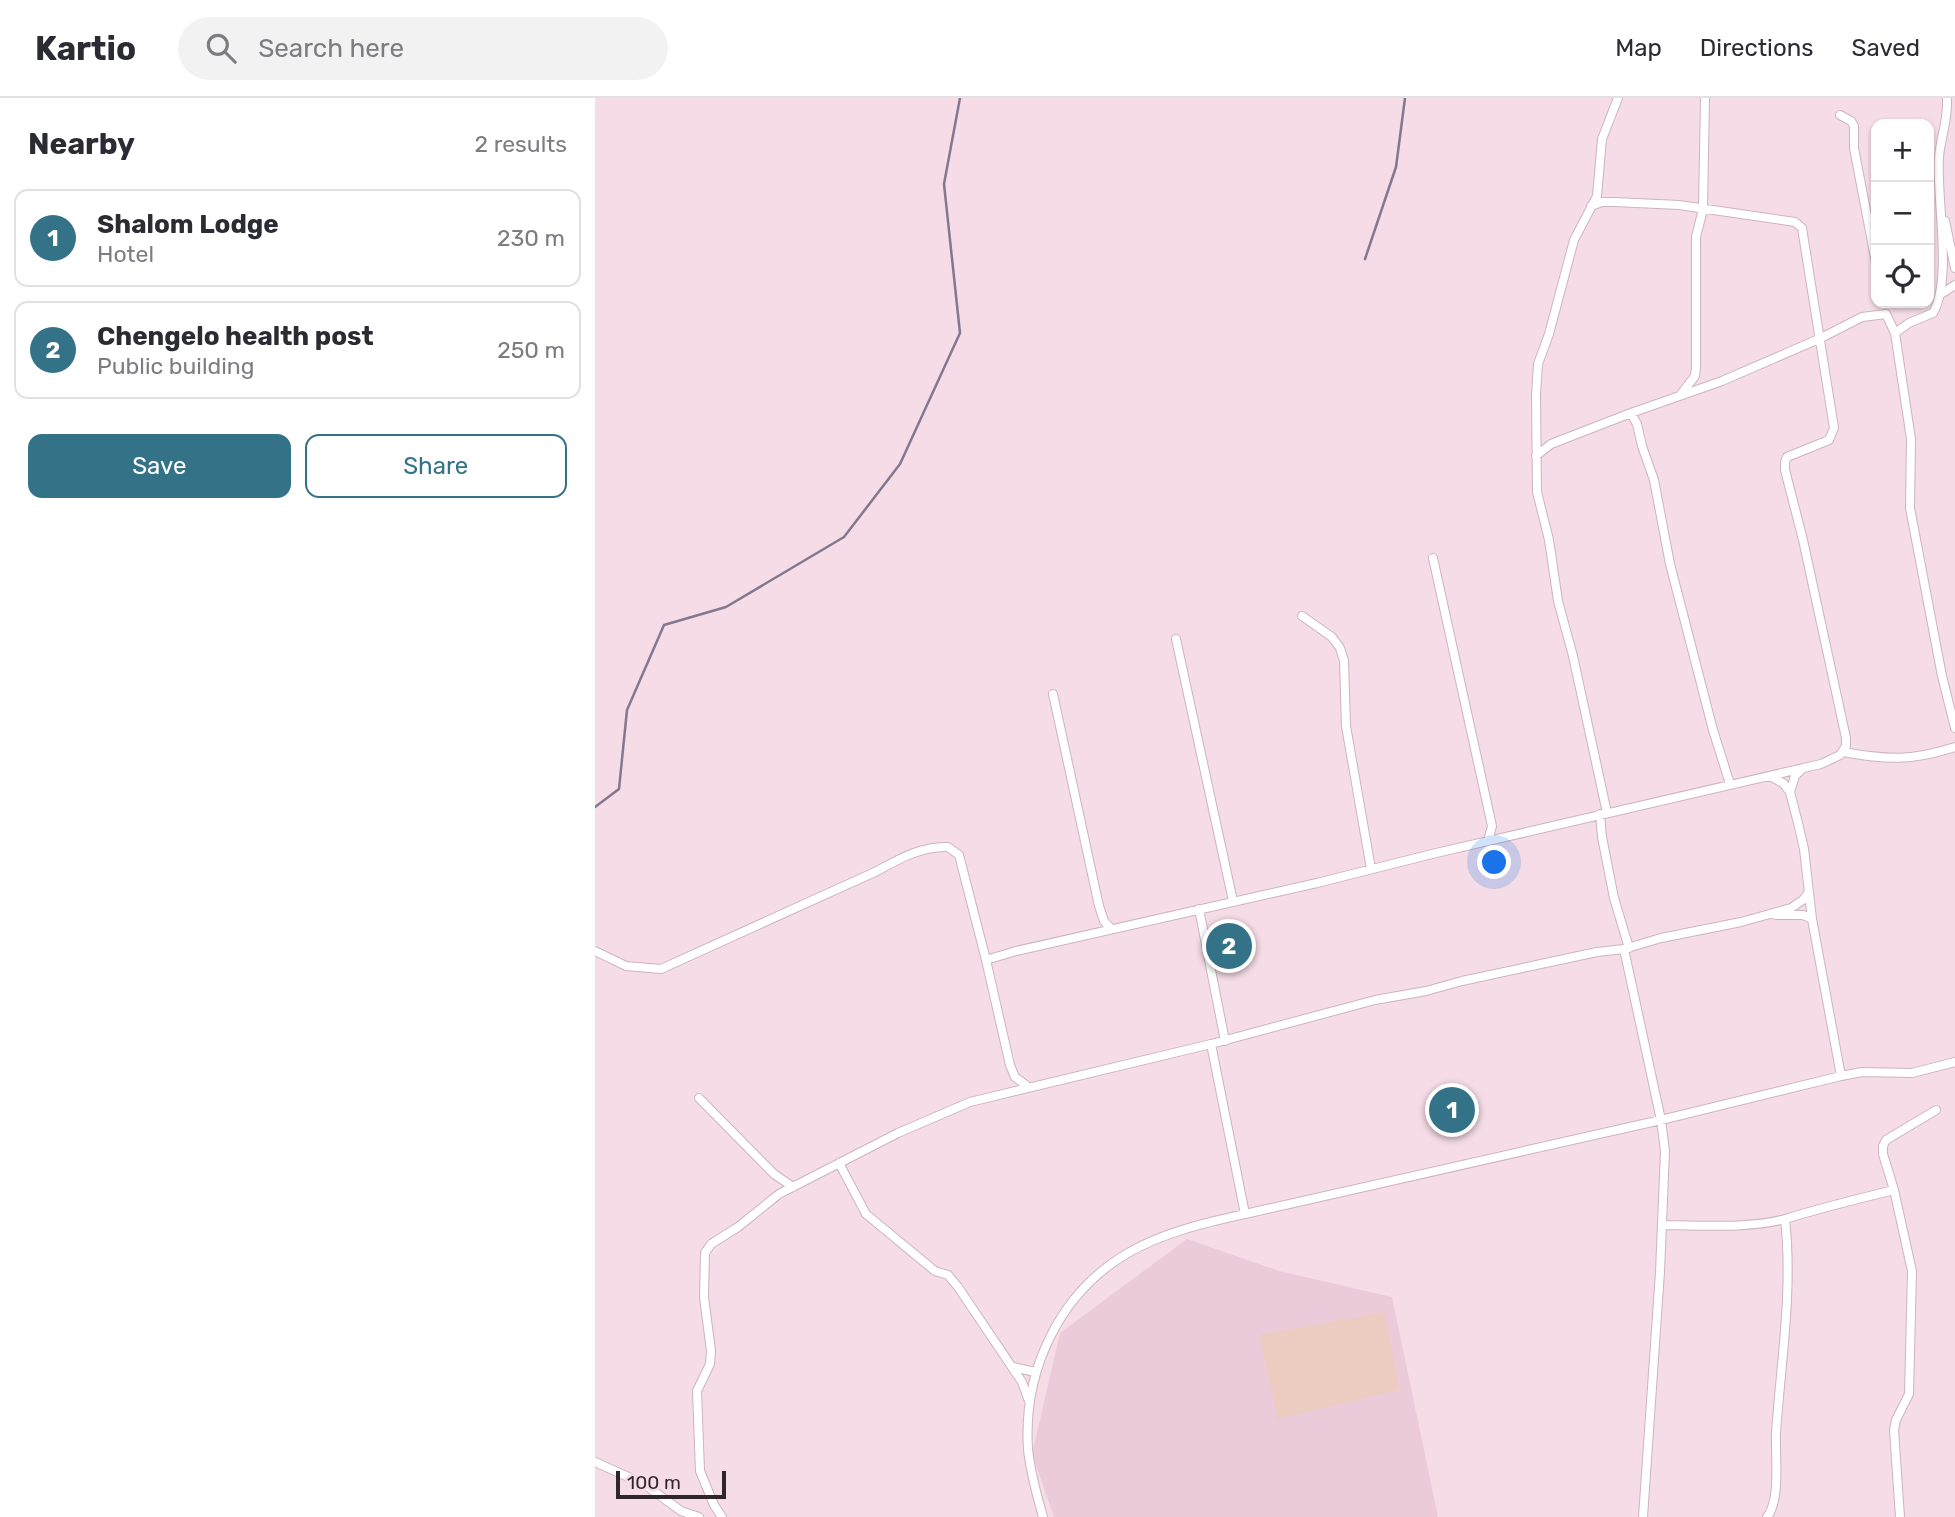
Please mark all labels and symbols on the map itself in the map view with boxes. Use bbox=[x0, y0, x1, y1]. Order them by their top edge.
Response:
your location bbox=[1477, 845, 1511, 879]
pin: 2 bbox=[1206, 920, 1252, 972]
pin: 1 bbox=[1429, 1084, 1475, 1136]
scale bar bbox=[616, 1468, 726, 1500]

